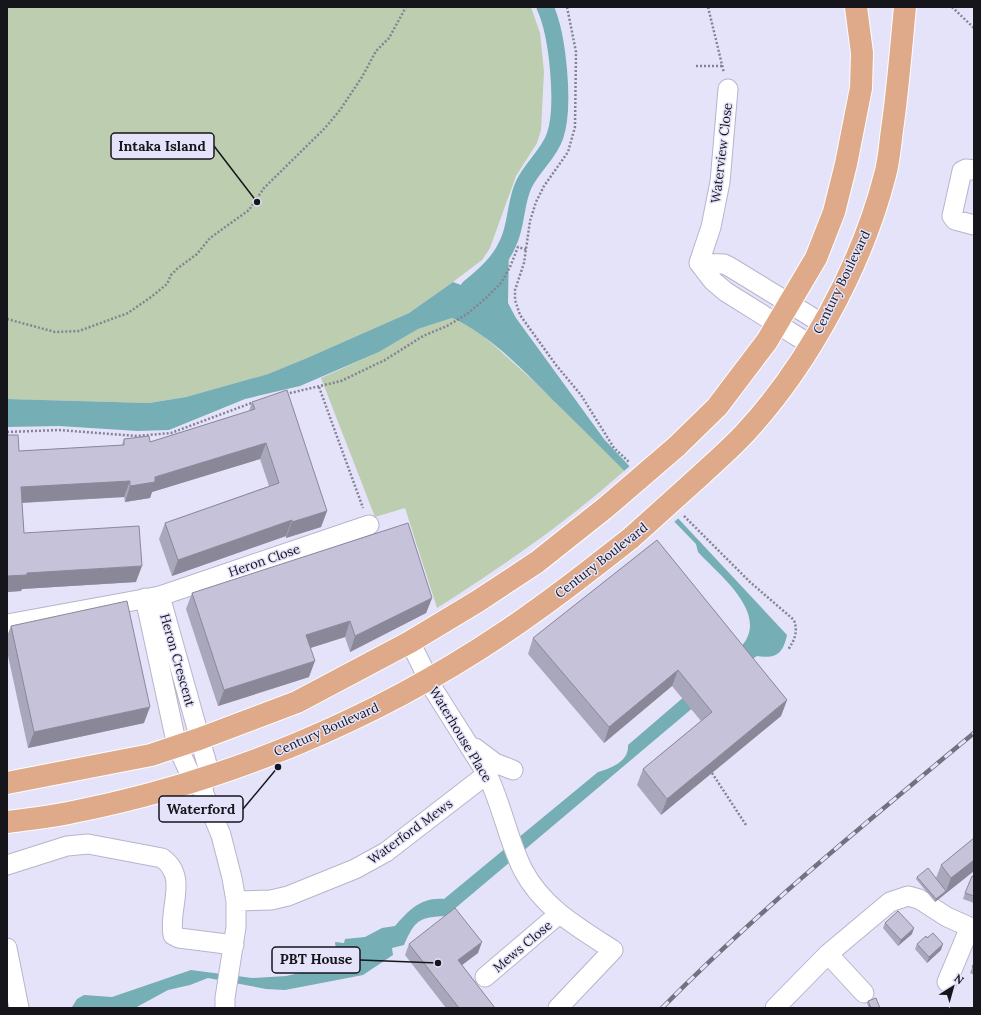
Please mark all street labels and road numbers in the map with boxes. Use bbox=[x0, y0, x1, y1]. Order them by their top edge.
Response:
street label: Waterview Close bbox=[707, 102, 736, 204]
street label: Century Boulevard bbox=[809, 227, 874, 337]
street label: Century Boulevard bbox=[551, 519, 651, 602]
street label: Heron Close bbox=[226, 540, 302, 581]
street label: Heron Crescent bbox=[156, 612, 199, 709]
street label: Waterhouse Place bbox=[425, 683, 496, 785]
street label: Century Boulevard bbox=[271, 699, 382, 760]
street label: Waterford Mews bbox=[365, 795, 456, 868]
street label: Mews Close bbox=[489, 917, 555, 976]

